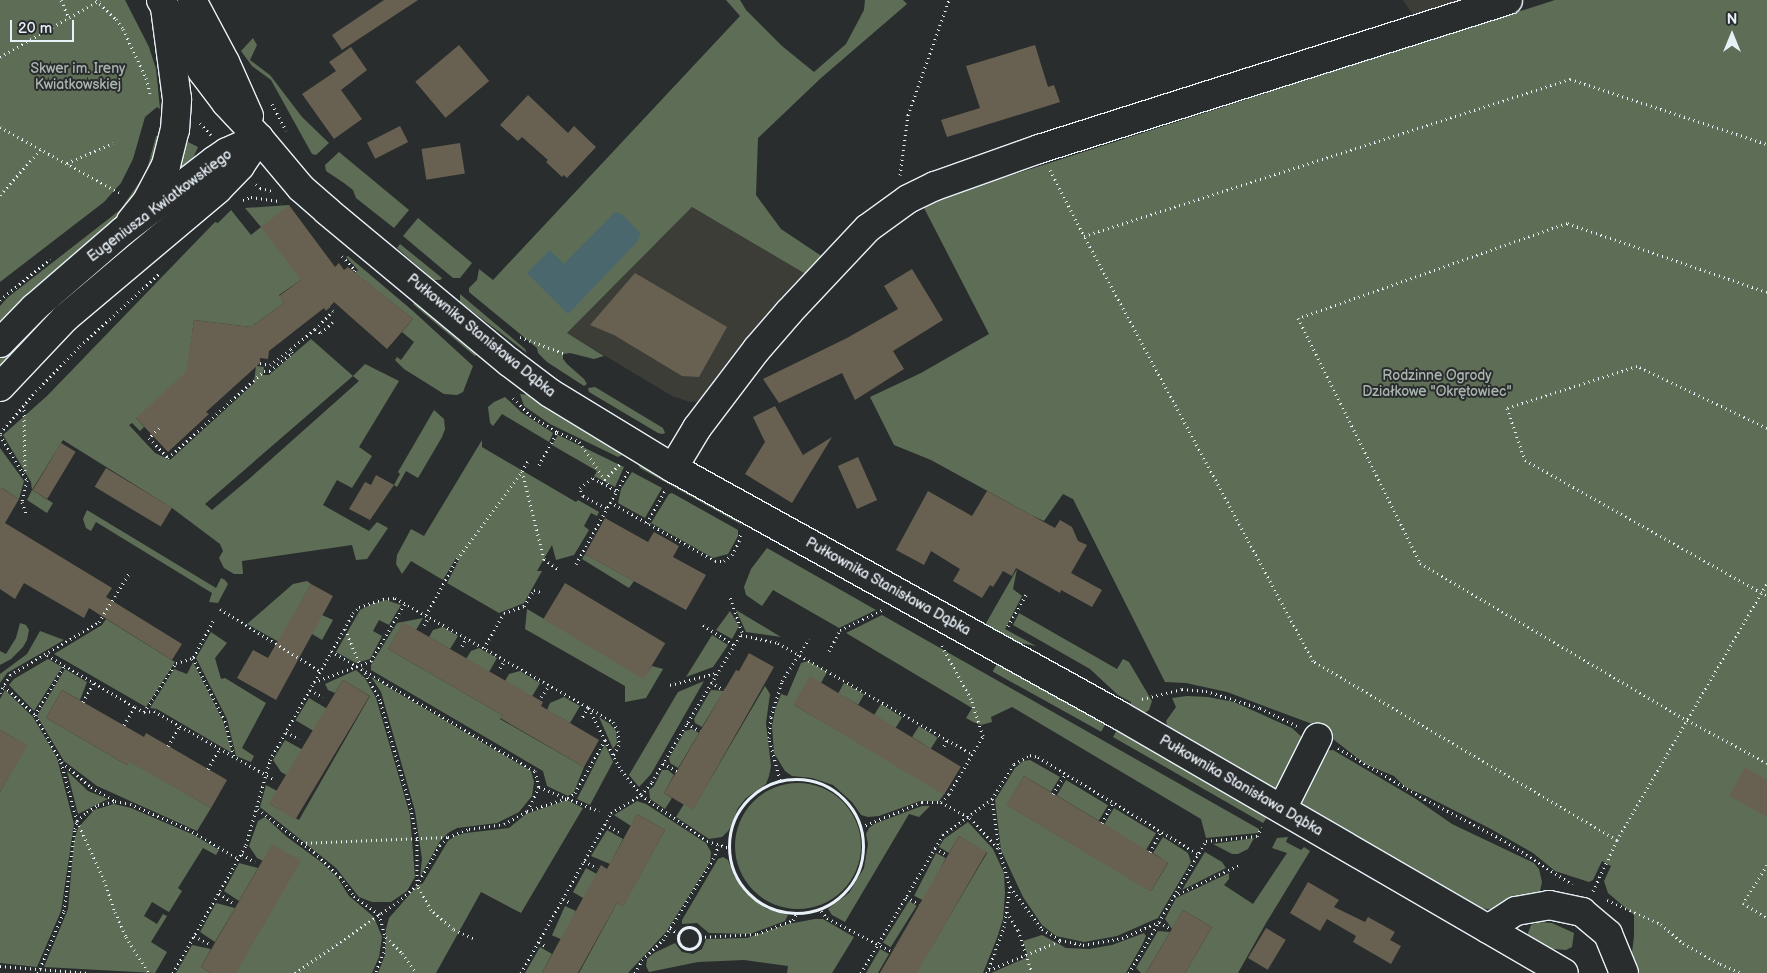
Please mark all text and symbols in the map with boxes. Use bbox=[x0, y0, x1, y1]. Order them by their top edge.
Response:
scale bar bbox=[12, 10, 76, 42]
north arrow bbox=[1707, 10, 1757, 60]
text: N bbox=[1727, 11, 1737, 28]
text: 20 m bbox=[18, 19, 52, 38]
park label: Skwer im. Ireny Kwiatkowskiej bbox=[31, 61, 125, 94]
street label: Eugeniusza Kwiatkowskiego bbox=[85, 146, 235, 266]
street label: Pułkownika Stanisława Dąbka bbox=[403, 271, 559, 401]
park label: Rodzinne Ogrody Działkowe "Okrętowiec" bbox=[1362, 368, 1512, 401]
street label: Pułkownika Stanisława Dąbka bbox=[802, 535, 974, 639]
street label: Pułkownika Stanisława Dąbka bbox=[1156, 732, 1326, 840]

